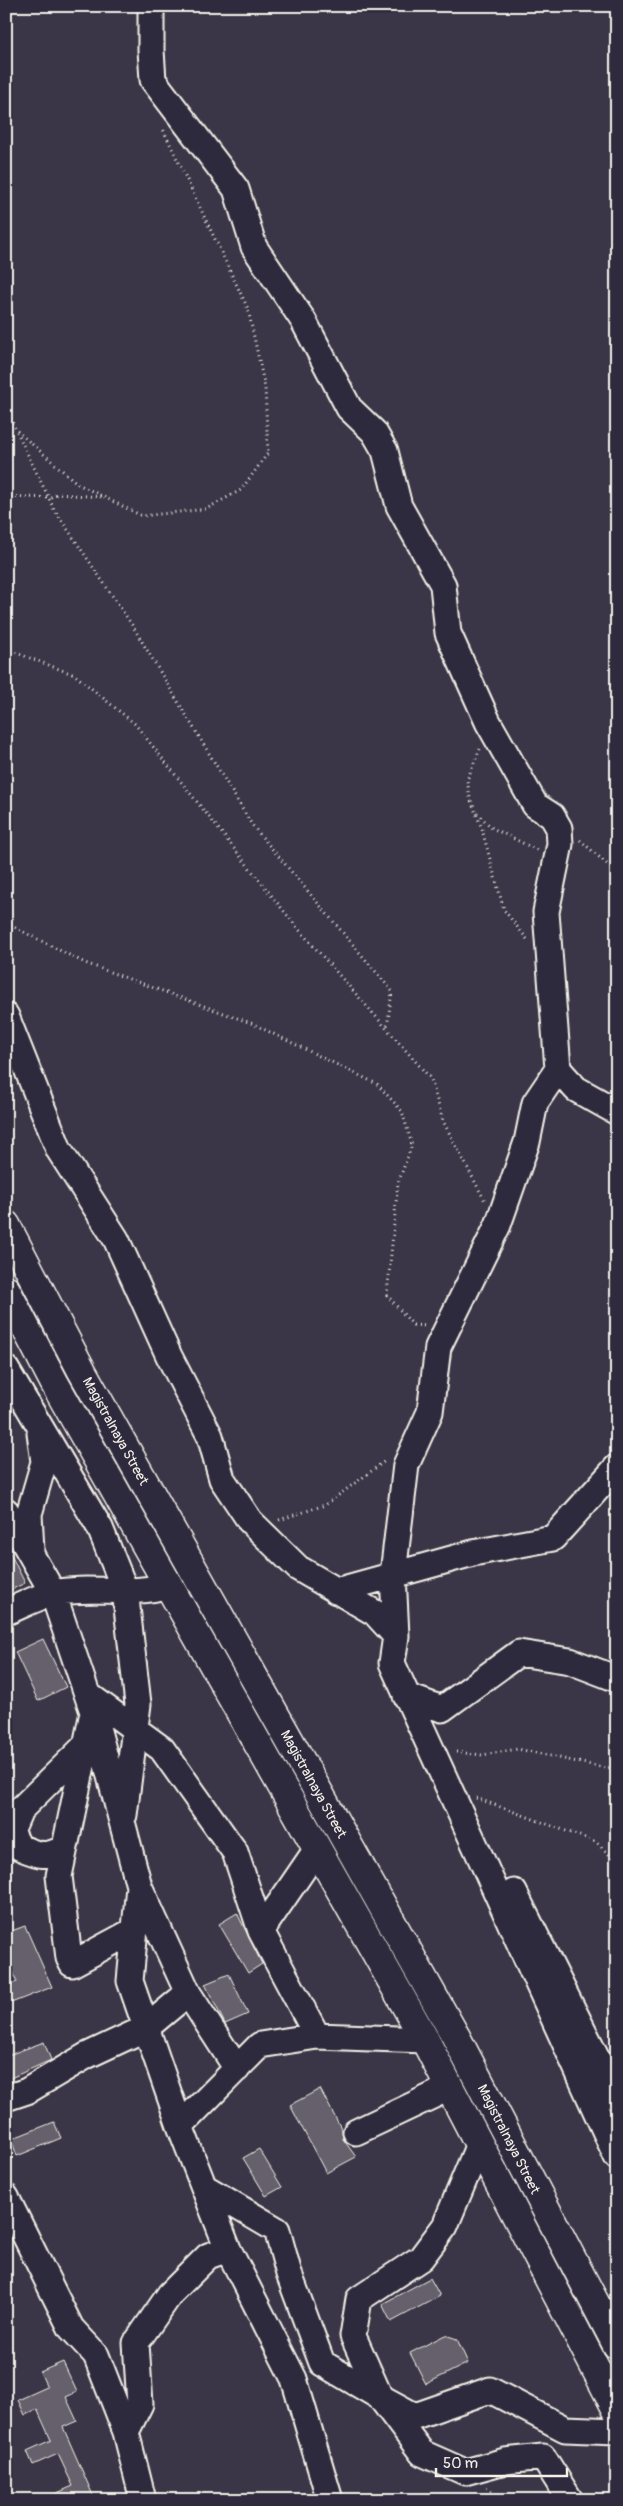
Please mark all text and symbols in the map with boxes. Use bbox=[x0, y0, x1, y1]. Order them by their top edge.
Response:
street label: Magistralnaya Street bbox=[79, 1374, 152, 1488]
street label: Magistralnaya Street bbox=[277, 1727, 350, 1841]
street label: Magistralnaya Street bbox=[474, 2082, 544, 2197]
scale bar bbox=[436, 2446, 567, 2478]
text: 50 m bbox=[443, 2454, 478, 2473]

